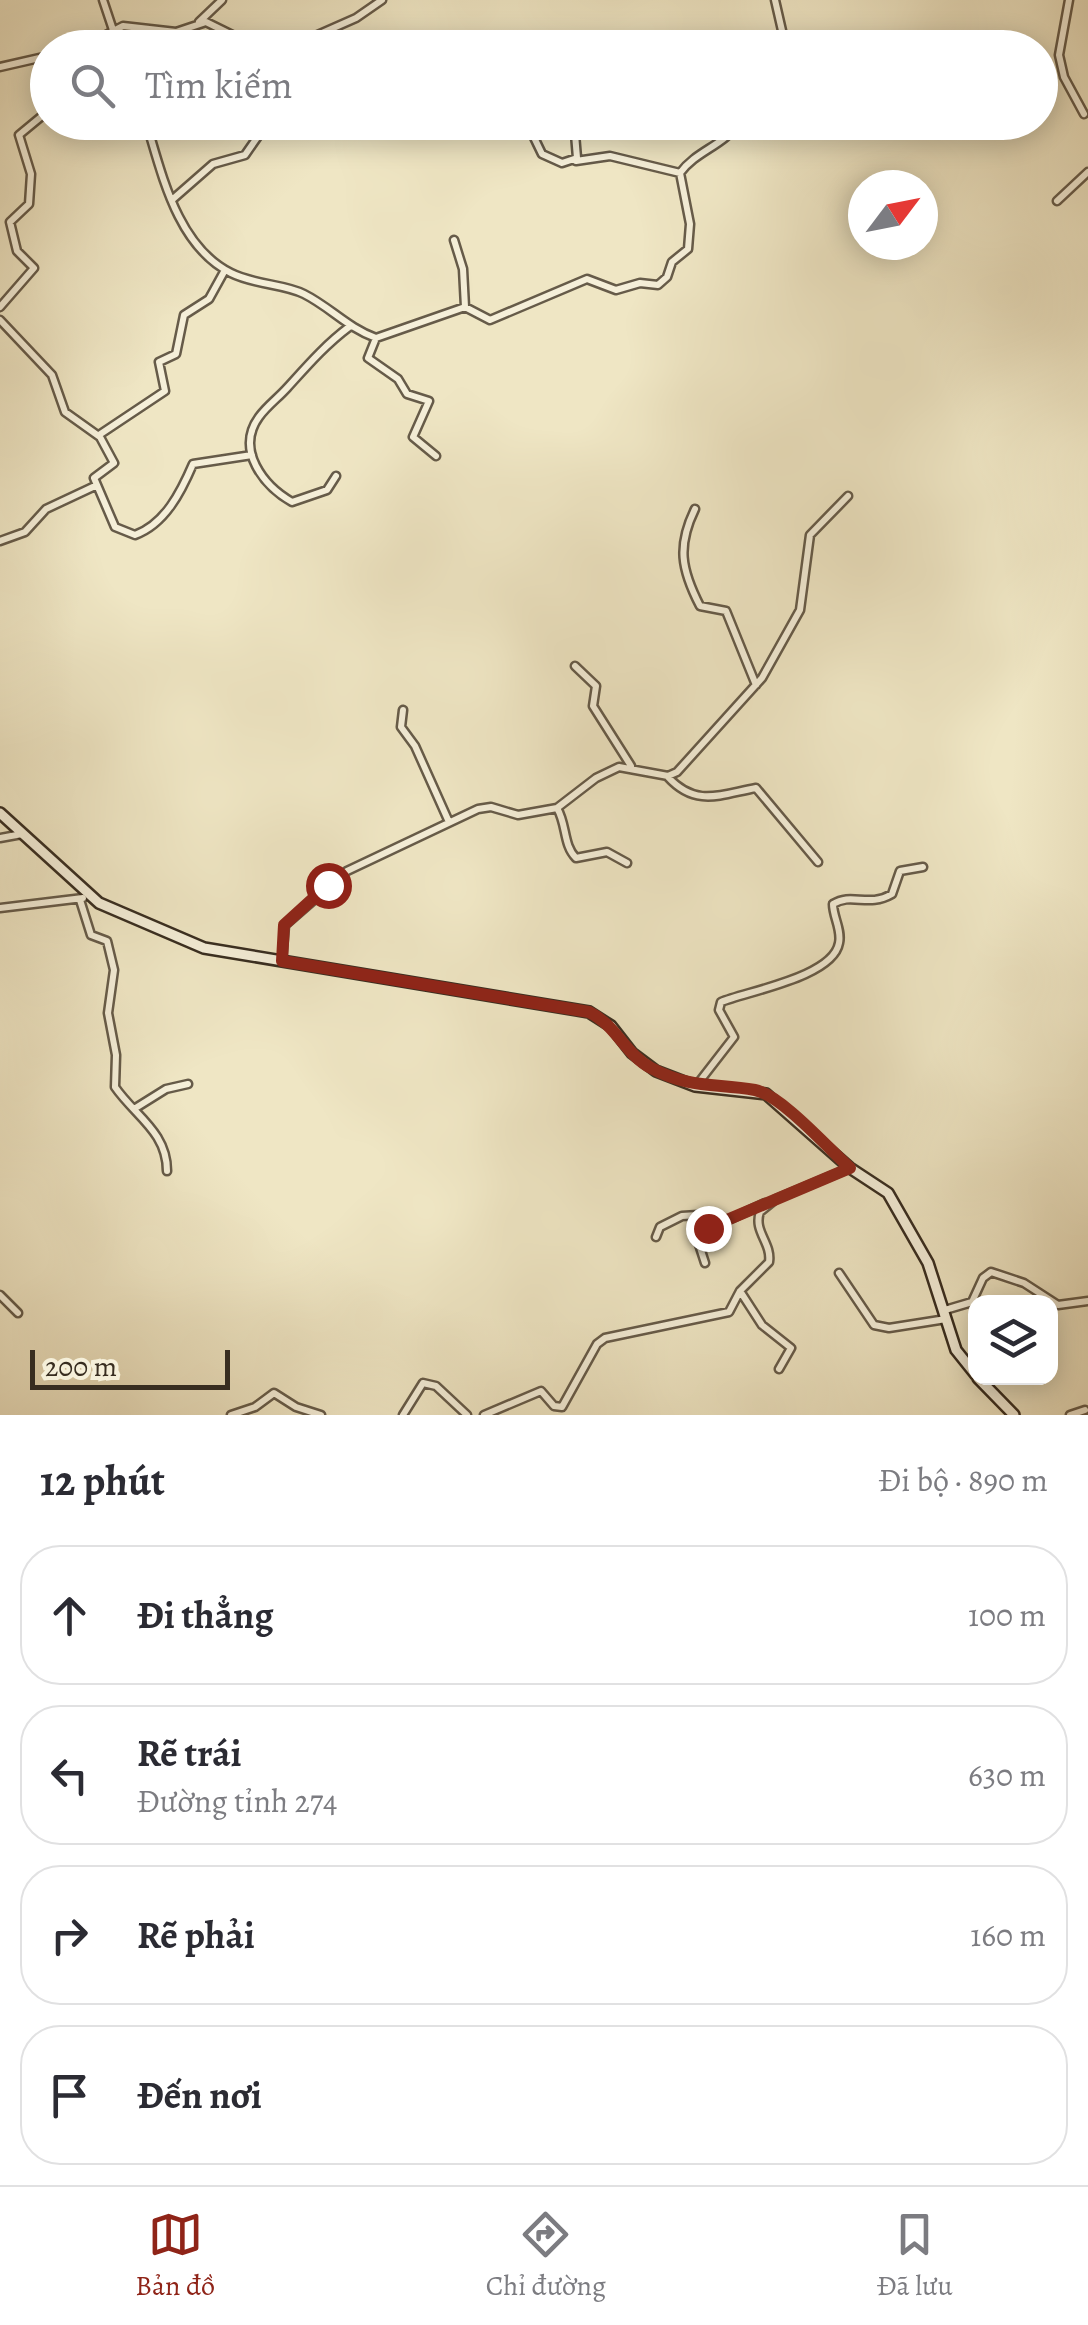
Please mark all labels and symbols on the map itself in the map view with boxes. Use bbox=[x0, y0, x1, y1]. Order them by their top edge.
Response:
north arrow bbox=[848, 170, 938, 260]
route start bbox=[306, 863, 352, 909]
route end bbox=[686, 1206, 732, 1252]
scale bar bbox=[30, 1345, 230, 1390]

